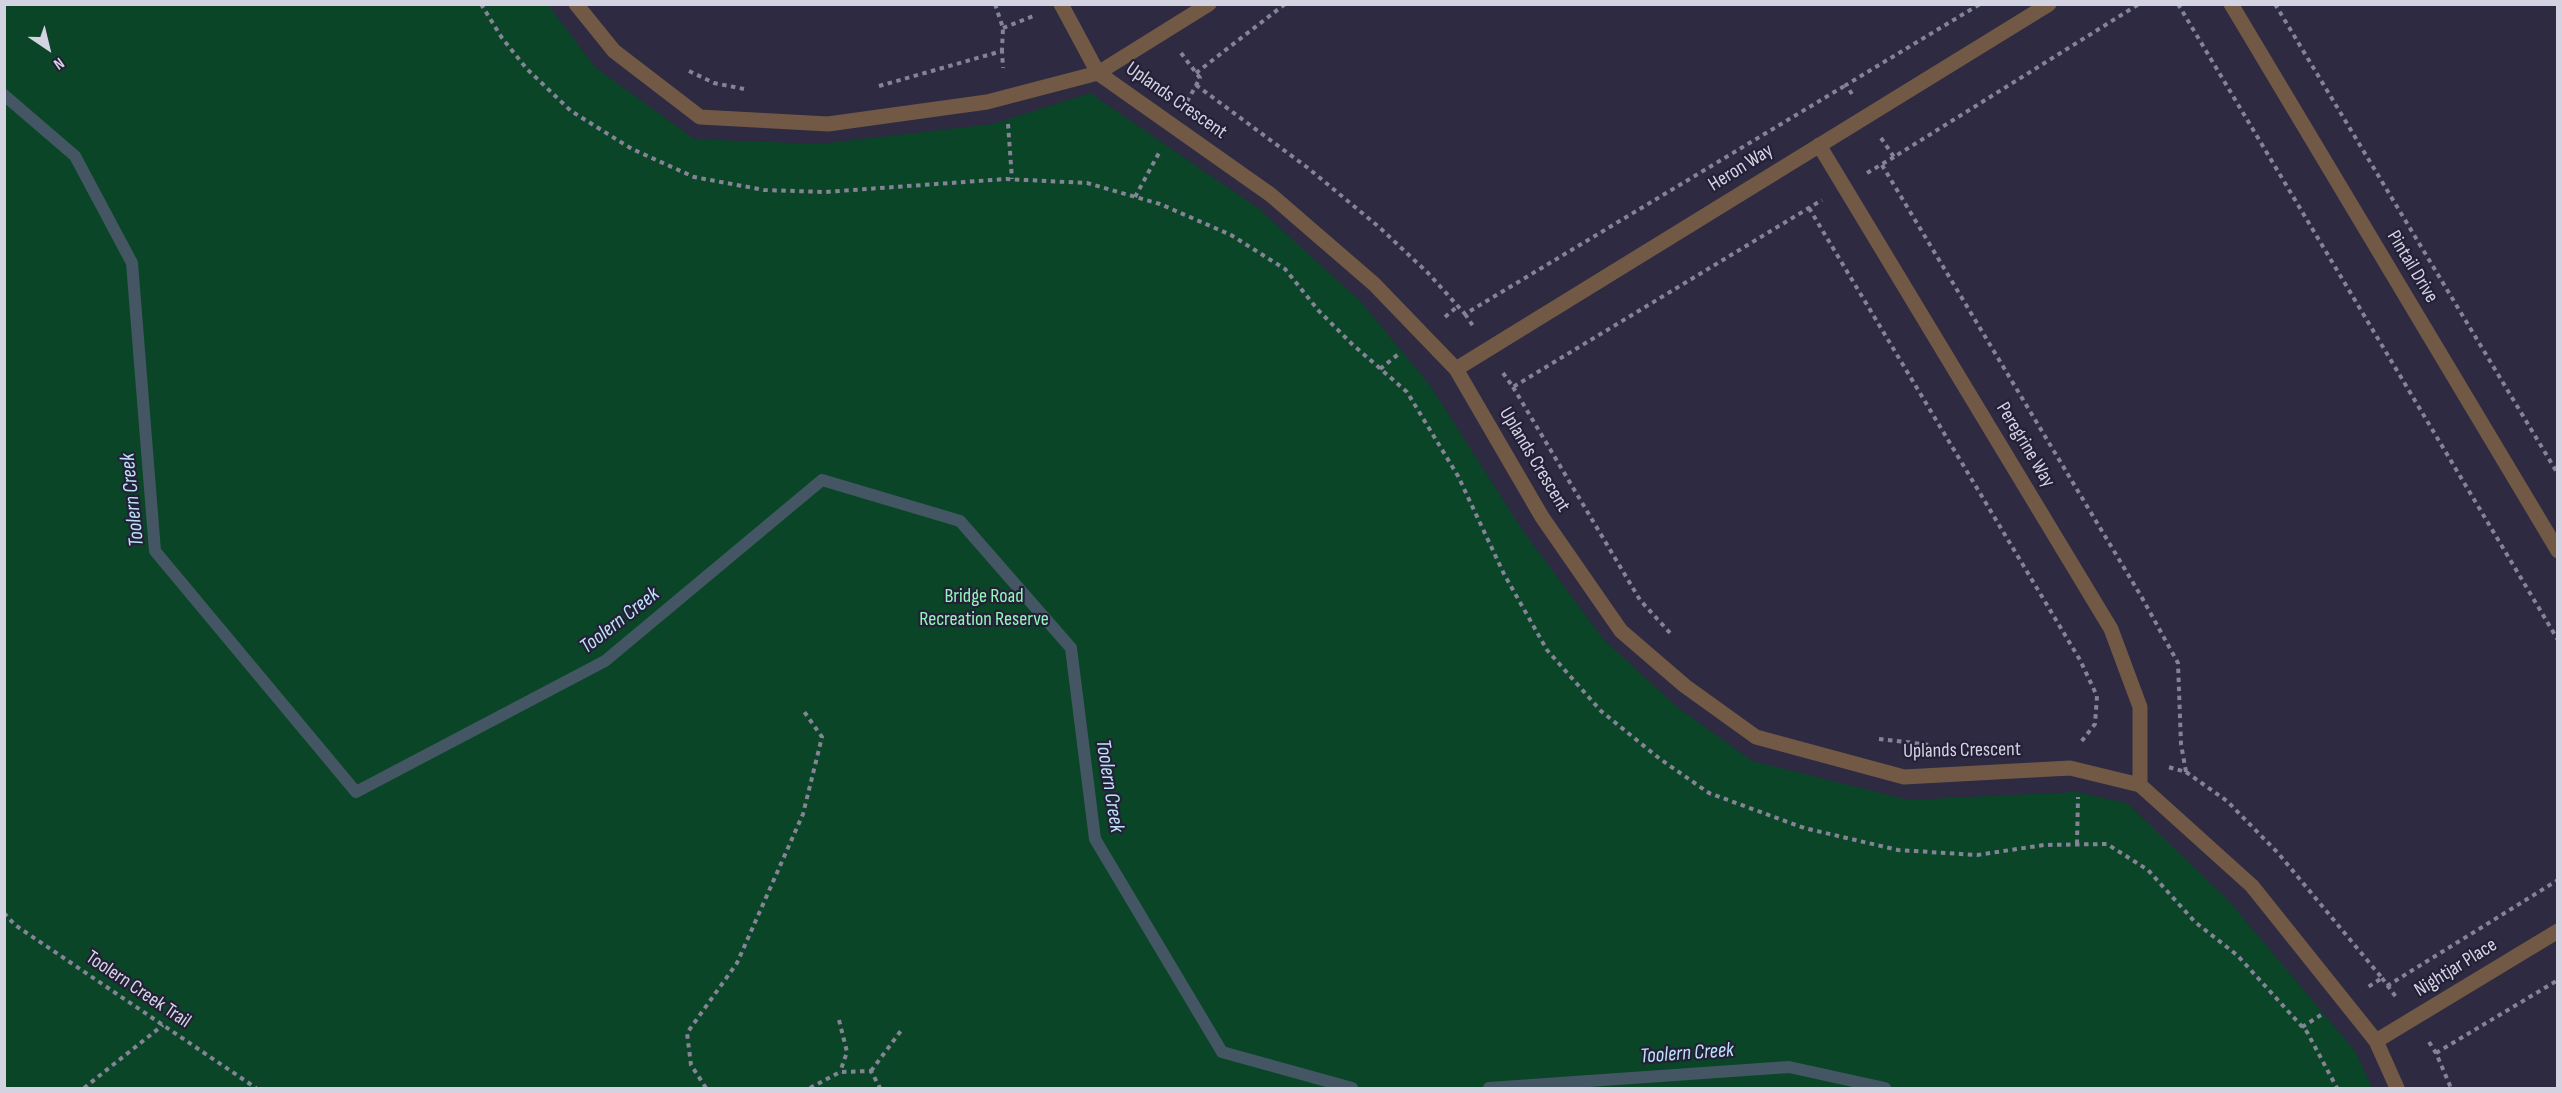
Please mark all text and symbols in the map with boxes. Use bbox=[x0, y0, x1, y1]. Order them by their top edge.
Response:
north arrow bbox=[18, 18, 78, 78]
text: N bbox=[50, 53, 68, 73]
street label: Uplands Crescent bbox=[1121, 57, 1231, 145]
street label: Heron Way bbox=[1704, 139, 1778, 197]
street label: Pintail Drive bbox=[2381, 226, 2443, 308]
street label: Peregrine Way bbox=[1990, 398, 2060, 492]
street label: Uplands Crescent bbox=[1493, 403, 1575, 517]
water label: Toolern Creek bbox=[116, 452, 150, 548]
water label: Toolern Creek bbox=[575, 582, 665, 660]
park label: Bridge Road Recreation Reserve bbox=[919, 585, 1049, 632]
water label: Toolern Creek bbox=[1089, 738, 1129, 834]
street label: Uplands Crescent bbox=[1903, 738, 2021, 764]
street label: Nightjar Place bbox=[2410, 933, 2502, 1003]
street label: Toolern Creek Trail bbox=[81, 946, 195, 1034]
water label: Toolern Creek bbox=[1639, 1038, 1735, 1070]

